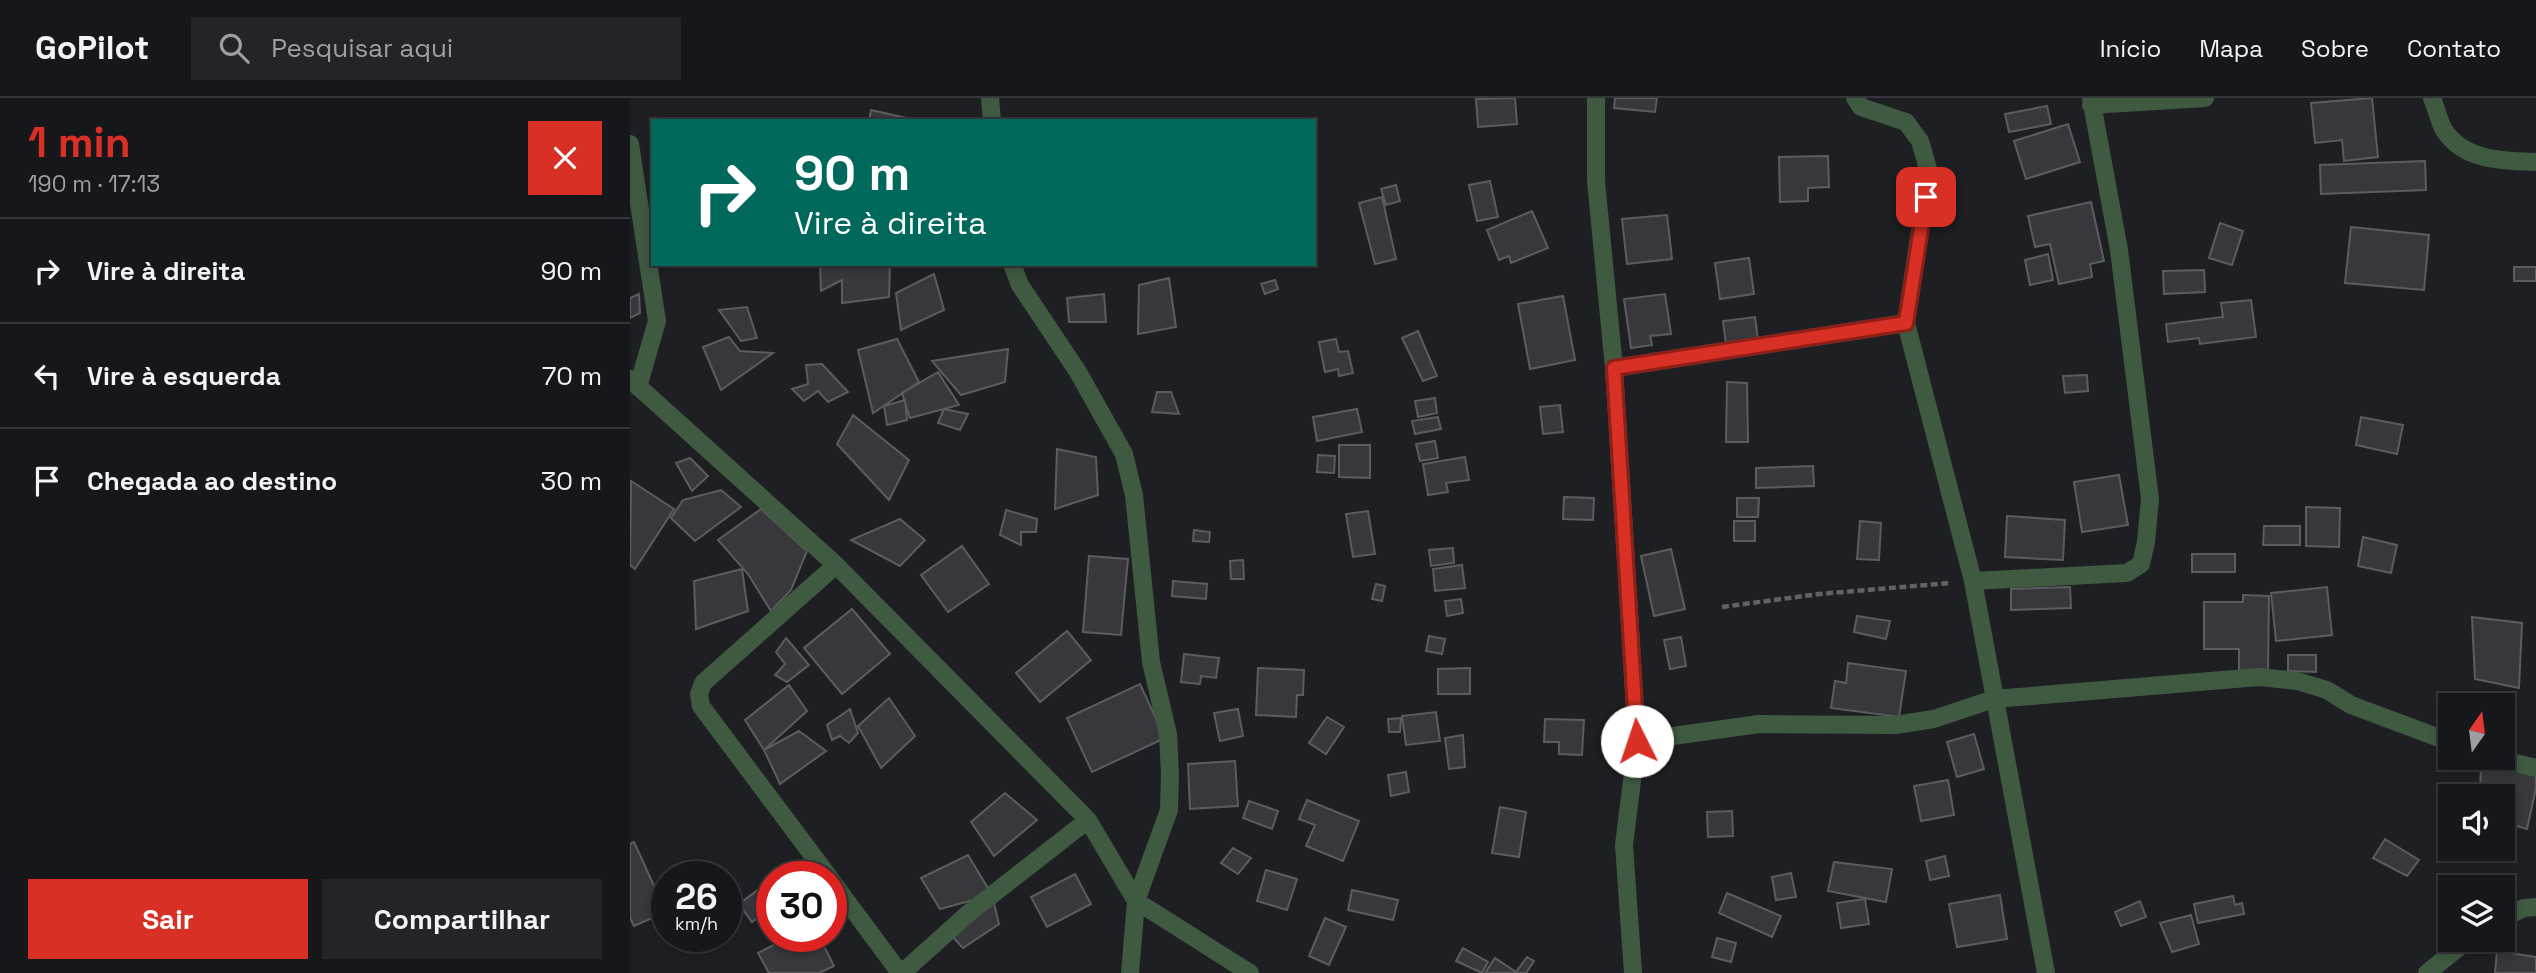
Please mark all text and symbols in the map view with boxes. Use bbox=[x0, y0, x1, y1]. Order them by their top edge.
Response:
search box bbox=[191, 17, 681, 80]
text: GoPilot bbox=[35, 27, 149, 69]
icon: search bbox=[215, 29, 253, 67]
text: Pesquisar aqui bbox=[271, 31, 453, 65]
text: Início bbox=[2100, 33, 2161, 64]
text: Mapa bbox=[2199, 33, 2263, 64]
text: Sobre bbox=[2301, 33, 2369, 64]
text: Contato bbox=[2407, 33, 2501, 64]
text: 1 min bbox=[28, 116, 131, 169]
button: close bbox=[528, 121, 602, 195]
text: 90 m bbox=[794, 142, 910, 204]
icon: right bbox=[679, 147, 770, 238]
pin bbox=[1896, 167, 1956, 227]
text: 190 m · 17:13 bbox=[28, 169, 160, 199]
icon: arrive bbox=[1907, 178, 1945, 216]
text: Vire à direita bbox=[794, 203, 987, 243]
icon: right bbox=[28, 252, 66, 290]
text: Vire à direita bbox=[87, 254, 245, 288]
text: 90 m bbox=[540, 254, 602, 288]
icon: left bbox=[28, 357, 66, 395]
text: Vire à esquerda bbox=[87, 359, 281, 393]
text: 70 m bbox=[542, 359, 602, 393]
icon: arrive bbox=[28, 462, 66, 500]
text: Chegada ao destino bbox=[87, 464, 337, 498]
text: 30 m bbox=[541, 464, 602, 498]
north arrow bbox=[2438, 693, 2515, 770]
map controls bbox=[2438, 693, 2515, 952]
position arrow bbox=[1600, 704, 1674, 778]
button: sound bbox=[2438, 784, 2515, 861]
speed limit sign: 30 bbox=[756, 861, 847, 952]
text: 26 bbox=[675, 875, 718, 919]
button: layers bbox=[2438, 875, 2515, 952]
button: Sair bbox=[28, 879, 308, 959]
button: Compartilhar bbox=[322, 879, 602, 959]
text: km/h bbox=[675, 912, 718, 935]

